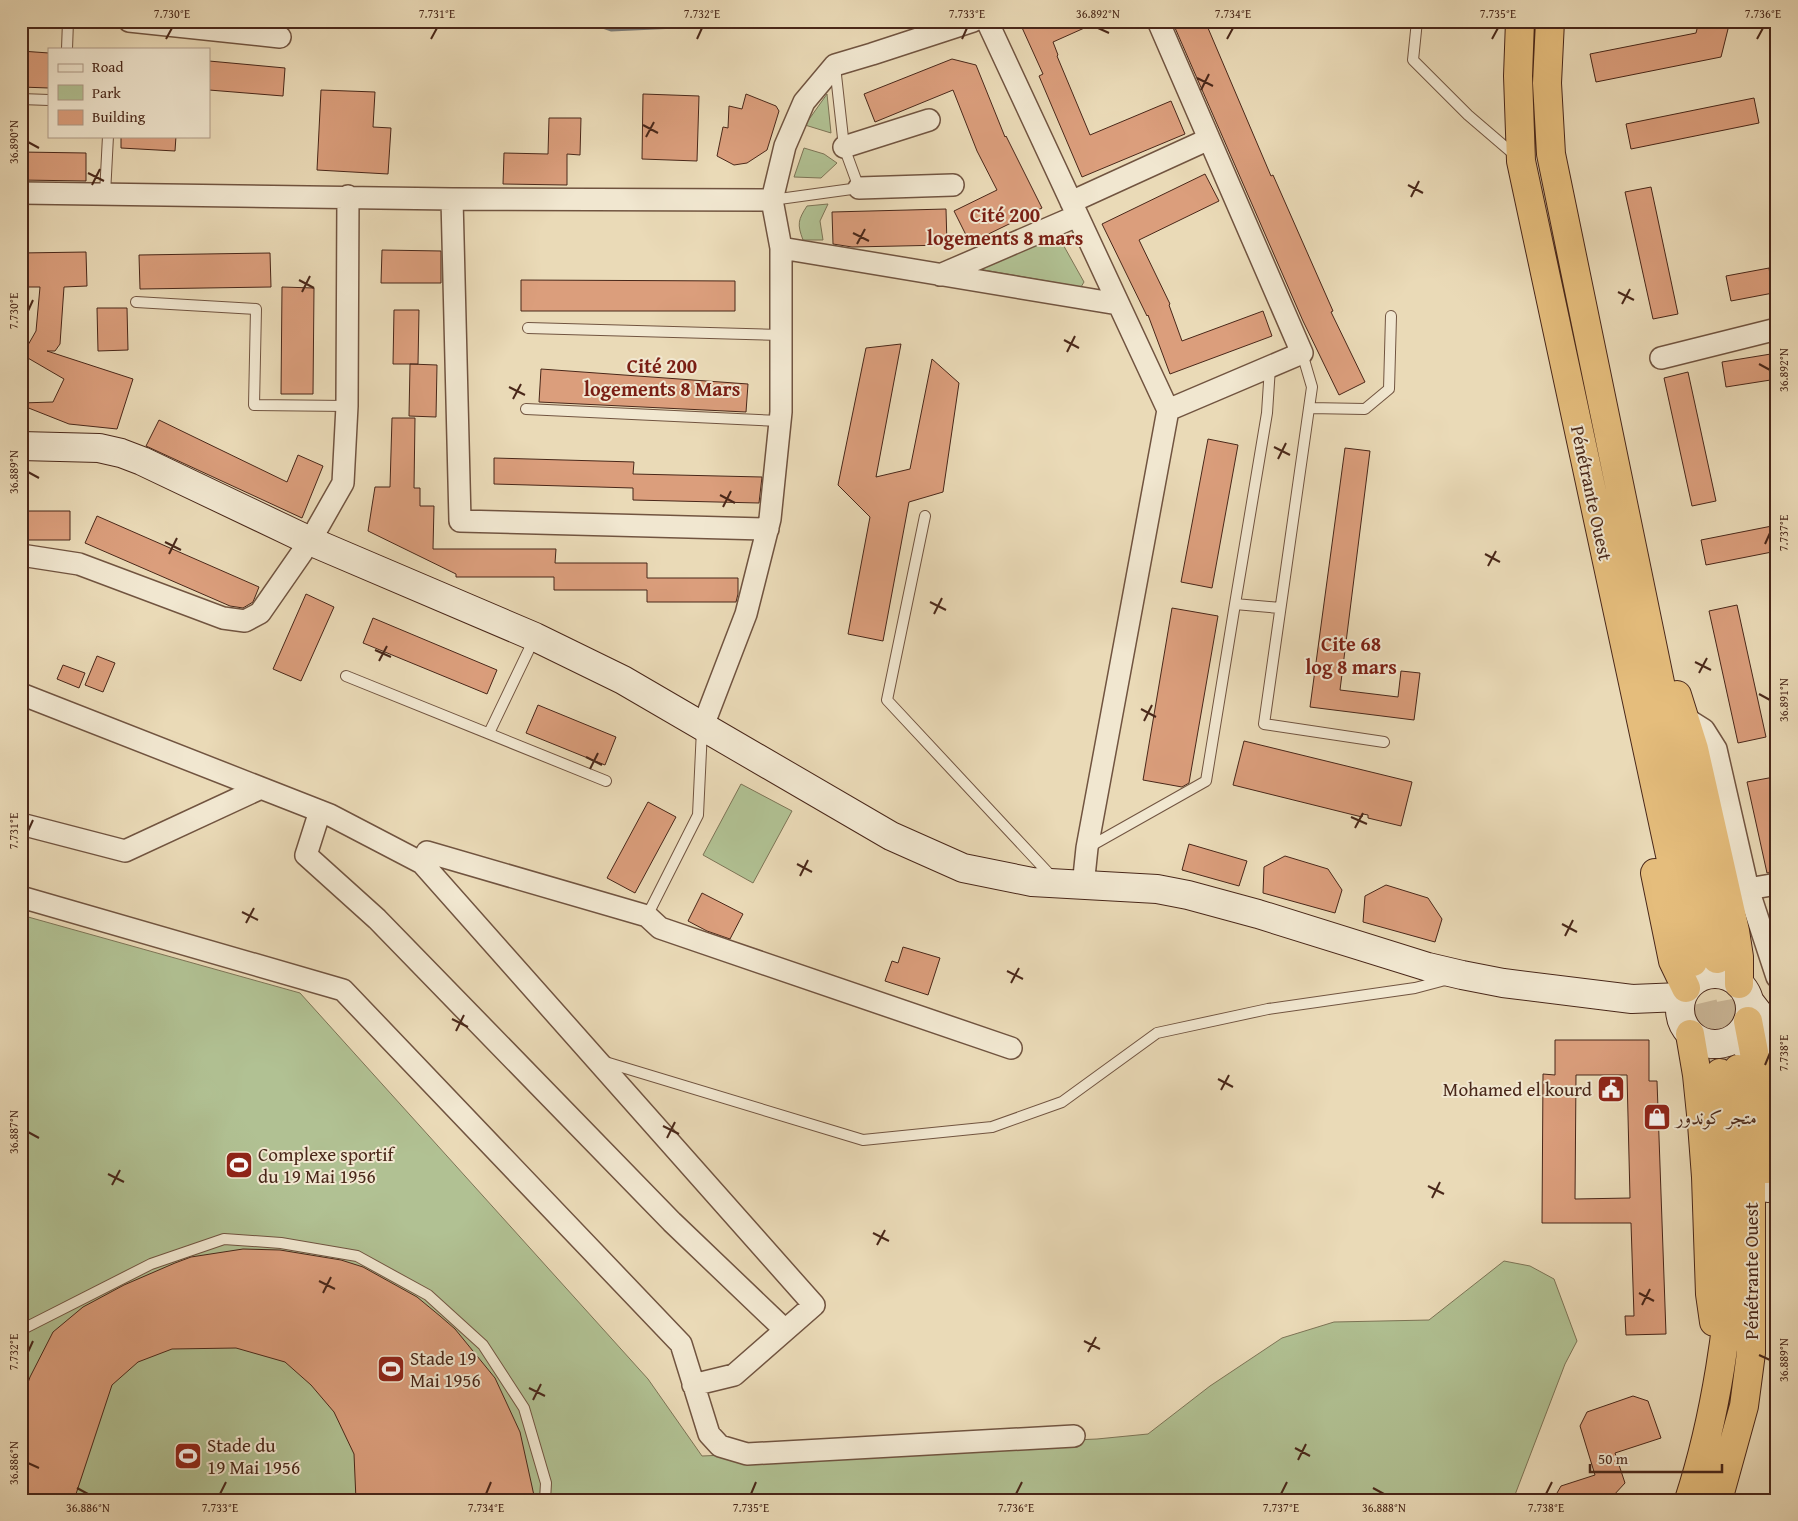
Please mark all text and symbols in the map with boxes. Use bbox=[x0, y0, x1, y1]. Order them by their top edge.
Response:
text: 7.730°E bbox=[154, 5, 190, 22]
text: 7.731°E bbox=[419, 5, 455, 22]
text: 7.732°E bbox=[684, 5, 720, 22]
text: 7.733°E bbox=[949, 5, 985, 22]
text: 36.892°N bbox=[1076, 5, 1120, 22]
text: 7.734°E bbox=[1215, 5, 1251, 22]
text: 7.735°E bbox=[1480, 5, 1516, 22]
text: 7.736°E bbox=[1745, 5, 1781, 22]
legend bbox=[48, 48, 210, 138]
text: Road bbox=[92, 56, 123, 77]
text: Park bbox=[92, 82, 121, 103]
text: Building bbox=[92, 106, 146, 127]
text: 36.890°N bbox=[5, 120, 22, 164]
district label: Cité 200 logements 8 mars bbox=[927, 200, 1083, 252]
text: 7.730°E bbox=[5, 293, 22, 329]
text: 36.892°N bbox=[1775, 348, 1792, 392]
district label: Cité 200 logements 8 Mars bbox=[584, 351, 740, 403]
street label: Pénétrante Ouest bbox=[1564, 423, 1620, 563]
text: 36.889°N bbox=[5, 450, 22, 494]
text: 7.737°E bbox=[1775, 515, 1792, 551]
district label: Cite 68 log 8 mars bbox=[1305, 629, 1397, 681]
text: 36.891°N bbox=[1775, 678, 1792, 722]
text: 7.731°E bbox=[5, 813, 22, 849]
text: 7.738°E bbox=[1775, 1035, 1792, 1071]
public building icon: Mohamed el kourd bbox=[1596, 1074, 1626, 1104]
place label: Mohamed el kourd bbox=[1443, 1075, 1593, 1103]
shop icon: متجر كوندور bbox=[1642, 1102, 1672, 1132]
place label: متجر كوندور bbox=[1674, 1103, 1757, 1131]
text: 36.887°N bbox=[5, 1110, 22, 1154]
place label: Complexe sportif du 19 Mai 1956 bbox=[258, 1140, 396, 1190]
sports icon: Complexe sportif du 19 Mai 1956 bbox=[224, 1150, 254, 1180]
street label: Pénétrante Ouest bbox=[1737, 1202, 1765, 1340]
text: 7.732°E bbox=[5, 1334, 22, 1370]
text: 36.889°N bbox=[1775, 1338, 1792, 1382]
place label: Stade 19 Mai 1956 bbox=[410, 1344, 481, 1394]
sports icon: Stade 19 Mai 1956 bbox=[376, 1354, 406, 1384]
place label: Stade du 19 Mai 1956 bbox=[207, 1431, 300, 1481]
text: 36.886°N bbox=[5, 1441, 22, 1485]
sports icon: Stade du 19 Mai 1956 bbox=[173, 1441, 203, 1471]
scale bar bbox=[1590, 1441, 1723, 1473]
text: 50 m bbox=[1598, 1448, 1629, 1469]
text: 36.886°N bbox=[66, 1499, 110, 1516]
text: 7.733°E bbox=[202, 1499, 238, 1516]
text: 7.734°E bbox=[468, 1499, 504, 1516]
text: 7.735°E bbox=[733, 1499, 769, 1516]
text: 7.736°E bbox=[998, 1499, 1034, 1516]
text: 7.737°E bbox=[1263, 1499, 1299, 1516]
text: 36.888°N bbox=[1362, 1499, 1406, 1516]
text: 7.738°E bbox=[1528, 1499, 1564, 1516]

